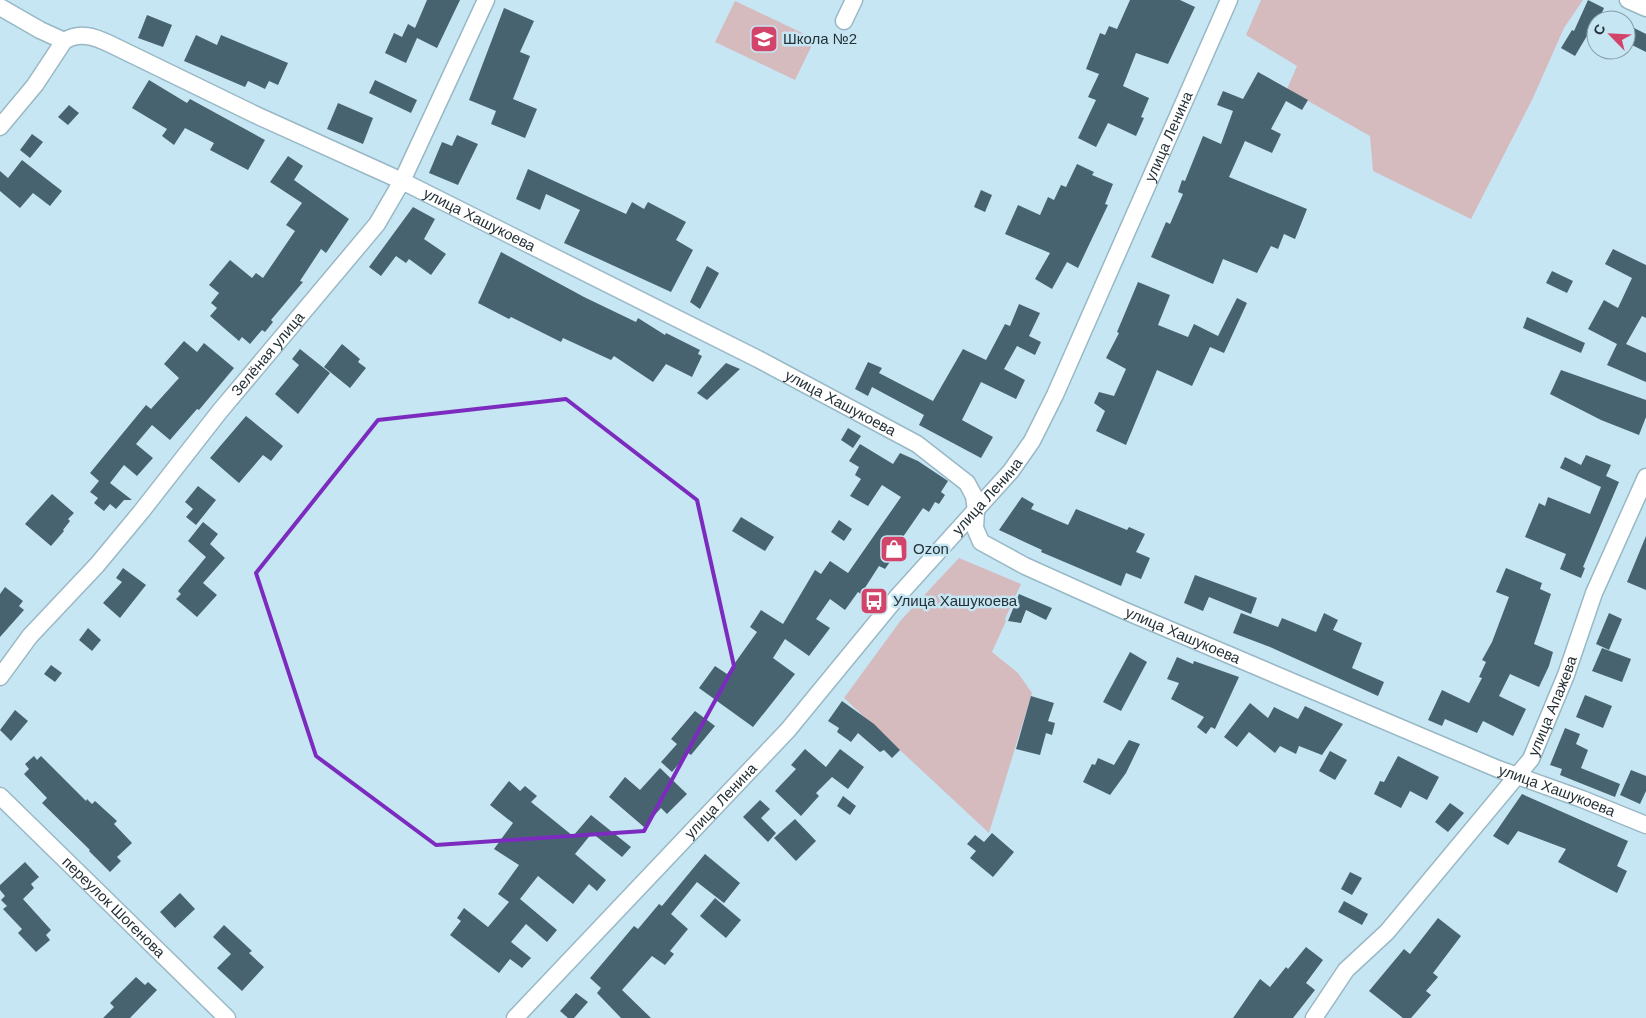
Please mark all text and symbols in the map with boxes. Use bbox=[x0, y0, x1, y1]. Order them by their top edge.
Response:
north arrow bbox=[1586, 10, 1636, 60]
text: С bbox=[1590, 22, 1608, 38]
school or university icon: Школа №2 bbox=[749, 24, 779, 54]
place label: Школа №2 bbox=[783, 30, 857, 47]
street label: улица Ленина bbox=[1141, 88, 1196, 184]
street label: улица Хашукоева bbox=[421, 184, 539, 255]
street label: Зелёная улица bbox=[227, 308, 308, 399]
street label: улица Хашукоева bbox=[782, 366, 899, 439]
street label: улица Ленина bbox=[949, 454, 1026, 538]
shop icon: Ozon bbox=[879, 534, 909, 564]
place label: Ozon bbox=[913, 540, 949, 557]
bus stop icon: Улица Хашукоева bbox=[859, 586, 889, 616]
place label: Улица Хашукоева bbox=[893, 592, 1018, 609]
street label: улица Хашукоева bbox=[1123, 603, 1244, 667]
street label: улица Апажева bbox=[1524, 653, 1580, 758]
street label: улица Ленина bbox=[681, 759, 760, 842]
street label: улица Хашукоева bbox=[1497, 761, 1618, 820]
street label: переулок Шогенова bbox=[59, 853, 169, 961]

